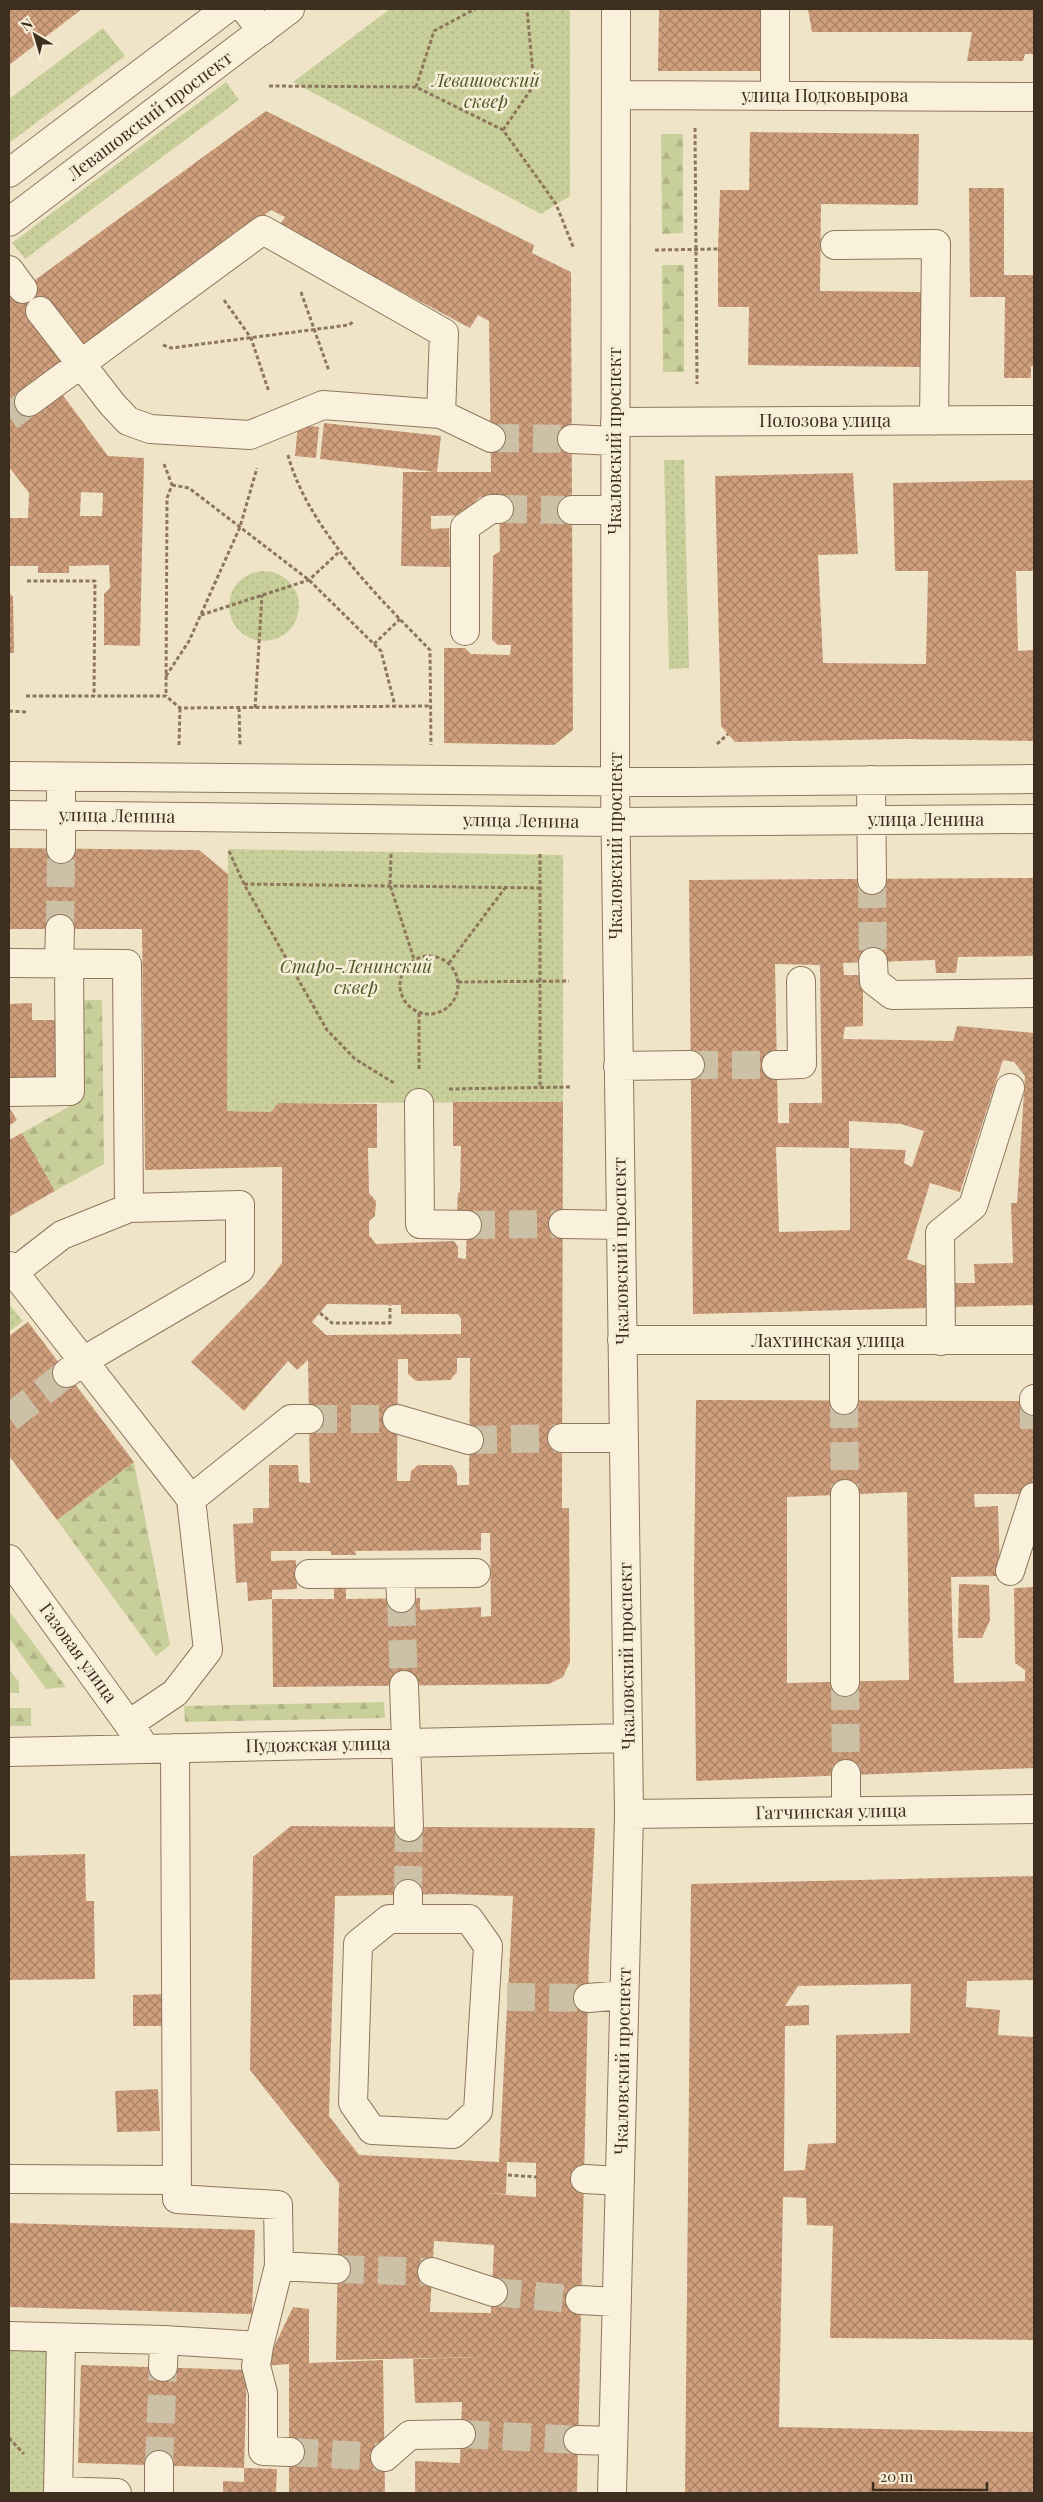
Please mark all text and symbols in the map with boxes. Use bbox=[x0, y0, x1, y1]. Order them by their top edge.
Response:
north arrow bbox=[10, 10, 60, 60]
text: N bbox=[17, 14, 37, 35]
street label: Левашовский проспект bbox=[61, 45, 237, 186]
park label: Левашовский сквер bbox=[430, 68, 540, 113]
street label: улица Подковырова bbox=[740, 83, 909, 107]
street label: Чкаловский проспект bbox=[602, 347, 626, 535]
street label: Полозова улица bbox=[759, 408, 891, 432]
street label: Чкаловский проспект bbox=[603, 752, 627, 940]
street label: улица Ленина bbox=[58, 802, 175, 828]
street label: улица Ленина bbox=[462, 807, 579, 833]
street label: улица Ленина bbox=[867, 807, 984, 831]
park label: Старо-Ленинский сквер bbox=[280, 954, 433, 999]
street label: Чкаловский проспект bbox=[606, 1157, 634, 1345]
street label: Лахтинская улица bbox=[750, 1328, 905, 1352]
street label: Чкаловский проспект bbox=[612, 1562, 640, 1750]
street label: Газовая улица bbox=[34, 1598, 123, 1707]
street label: Пудожская улица bbox=[245, 1731, 391, 1757]
street label: Гатчинская улица bbox=[755, 1798, 907, 1824]
street label: Чкаловский проспект bbox=[608, 1967, 636, 2155]
scale bar bbox=[873, 2460, 987, 2492]
text: 20 m bbox=[880, 2466, 914, 2486]

